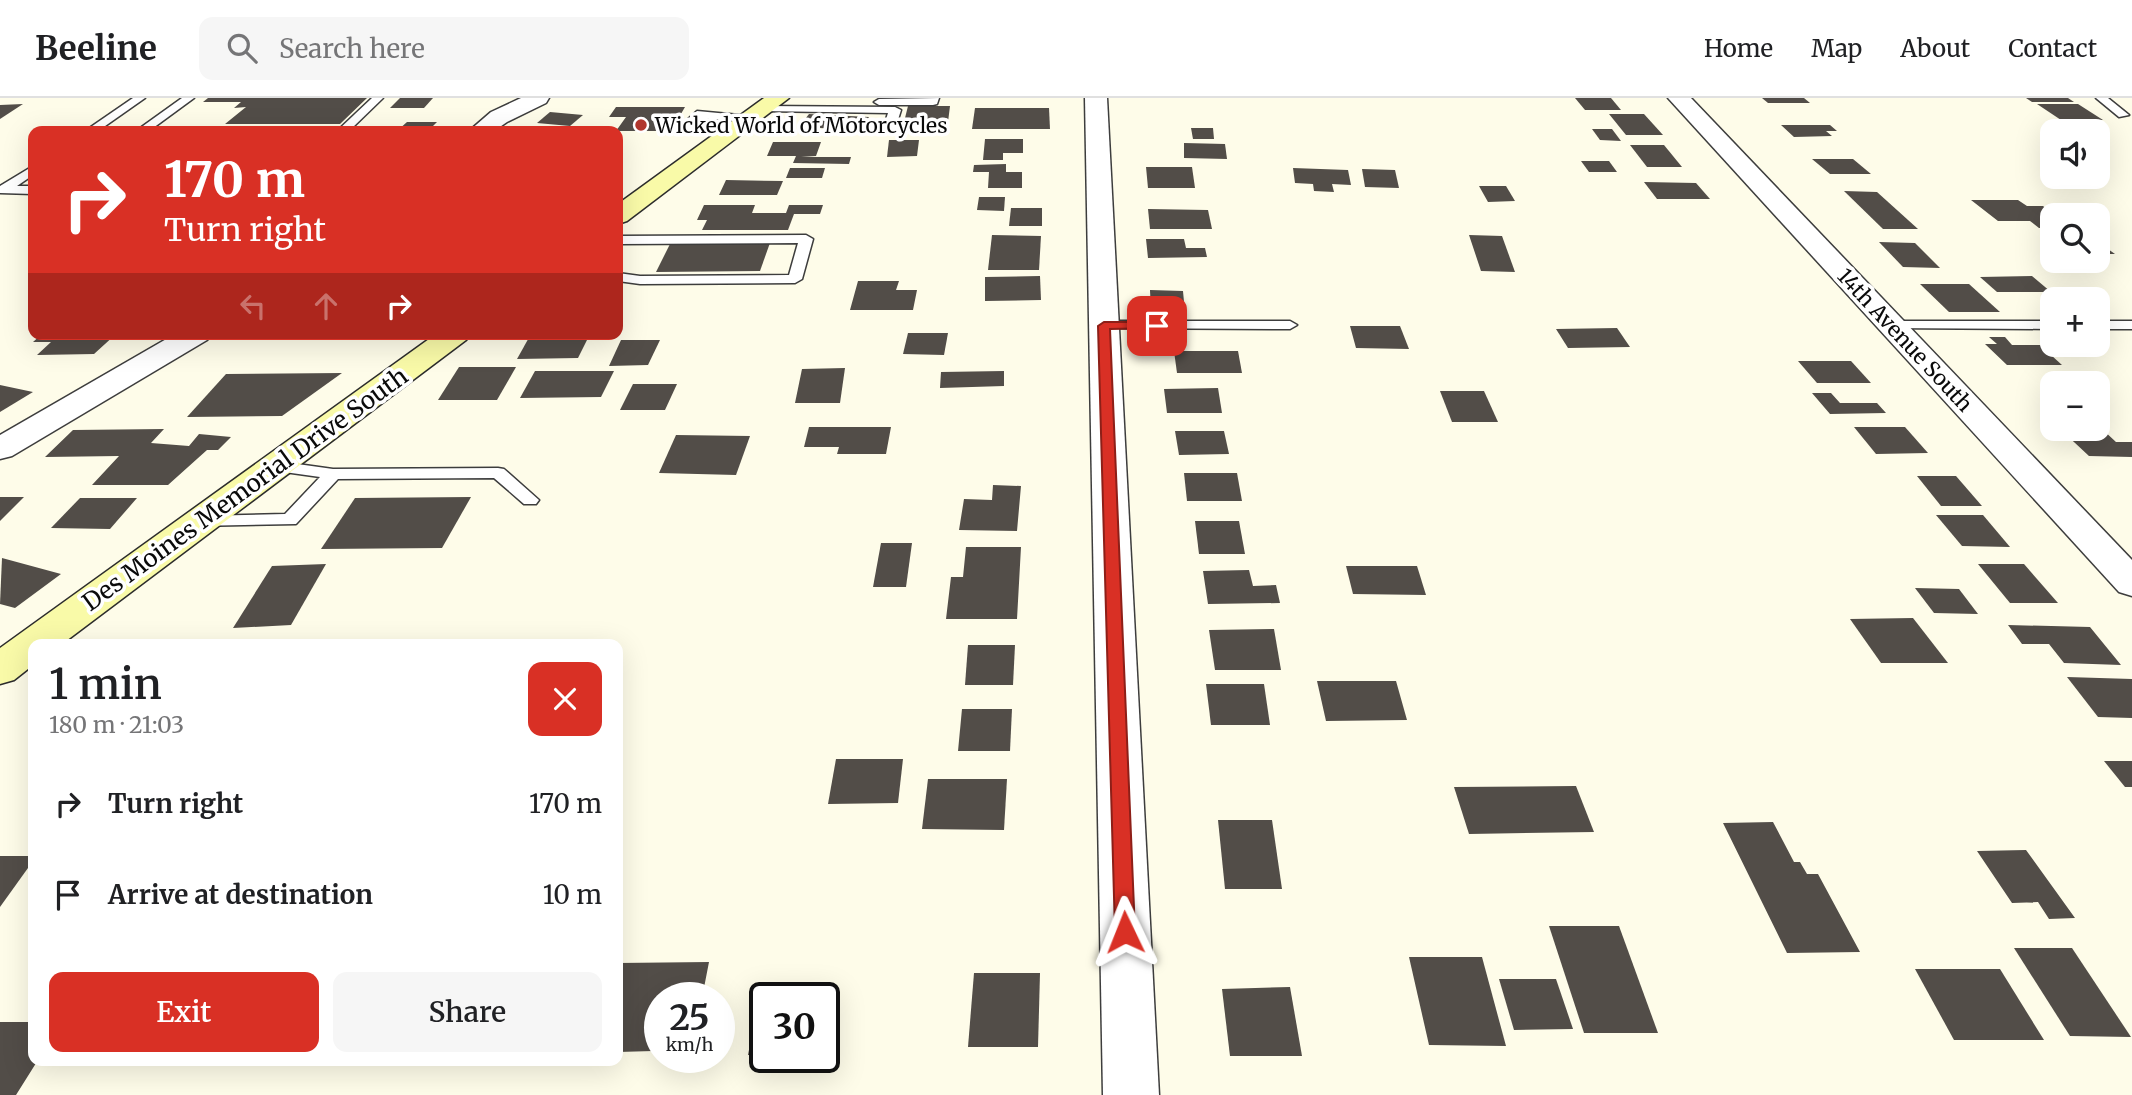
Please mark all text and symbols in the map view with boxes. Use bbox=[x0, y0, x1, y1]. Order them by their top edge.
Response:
search box bbox=[199, 17, 689, 80]
text: Beeline bbox=[35, 28, 157, 69]
icon: search bbox=[223, 29, 261, 67]
text: Search here bbox=[279, 32, 425, 65]
text: Home bbox=[1704, 33, 1773, 64]
text: Map bbox=[1811, 33, 1862, 64]
text: About bbox=[1900, 33, 1970, 64]
text: Contact bbox=[2008, 33, 2097, 64]
place label: Wicked World of Motorcycles bbox=[654, 112, 948, 139]
marker: Wicked World of Motorcycles bbox=[633, 117, 649, 133]
map controls bbox=[2040, 119, 2110, 441]
button: sound bbox=[2040, 119, 2110, 189]
text: 170 m bbox=[164, 149, 305, 210]
icon: right bbox=[49, 154, 140, 245]
button: search bbox=[2040, 203, 2110, 273]
text: Turn right bbox=[164, 210, 326, 250]
street label: 14th Avenue South bbox=[1832, 263, 1978, 417]
icon: left bbox=[234, 287, 272, 325]
icon: ahead bbox=[307, 287, 345, 325]
icon: right bbox=[380, 287, 418, 325]
button: + bbox=[2040, 287, 2110, 357]
pin bbox=[1127, 296, 1187, 356]
icon: arrive bbox=[1138, 307, 1176, 345]
street label: Des Moines Memorial Drive South bbox=[76, 360, 414, 618]
button: − bbox=[2040, 371, 2110, 441]
text: 1 min bbox=[49, 658, 162, 710]
button: close bbox=[528, 662, 602, 736]
text: 180 m · 21:03 bbox=[49, 710, 184, 739]
icon: right bbox=[49, 785, 87, 823]
text: Turn right bbox=[108, 787, 243, 820]
text: 170 m bbox=[529, 787, 602, 820]
icon: arrive bbox=[49, 876, 87, 914]
text: Arrive at destination bbox=[108, 878, 373, 911]
text: 10 m bbox=[543, 878, 602, 911]
position arrow bbox=[1088, 895, 1162, 969]
button: Exit bbox=[49, 972, 319, 1052]
button: Share bbox=[333, 972, 602, 1052]
speed limit sign: 30 bbox=[749, 982, 840, 1073]
text: 25 bbox=[669, 996, 710, 1040]
text: km/h bbox=[666, 1033, 713, 1056]

